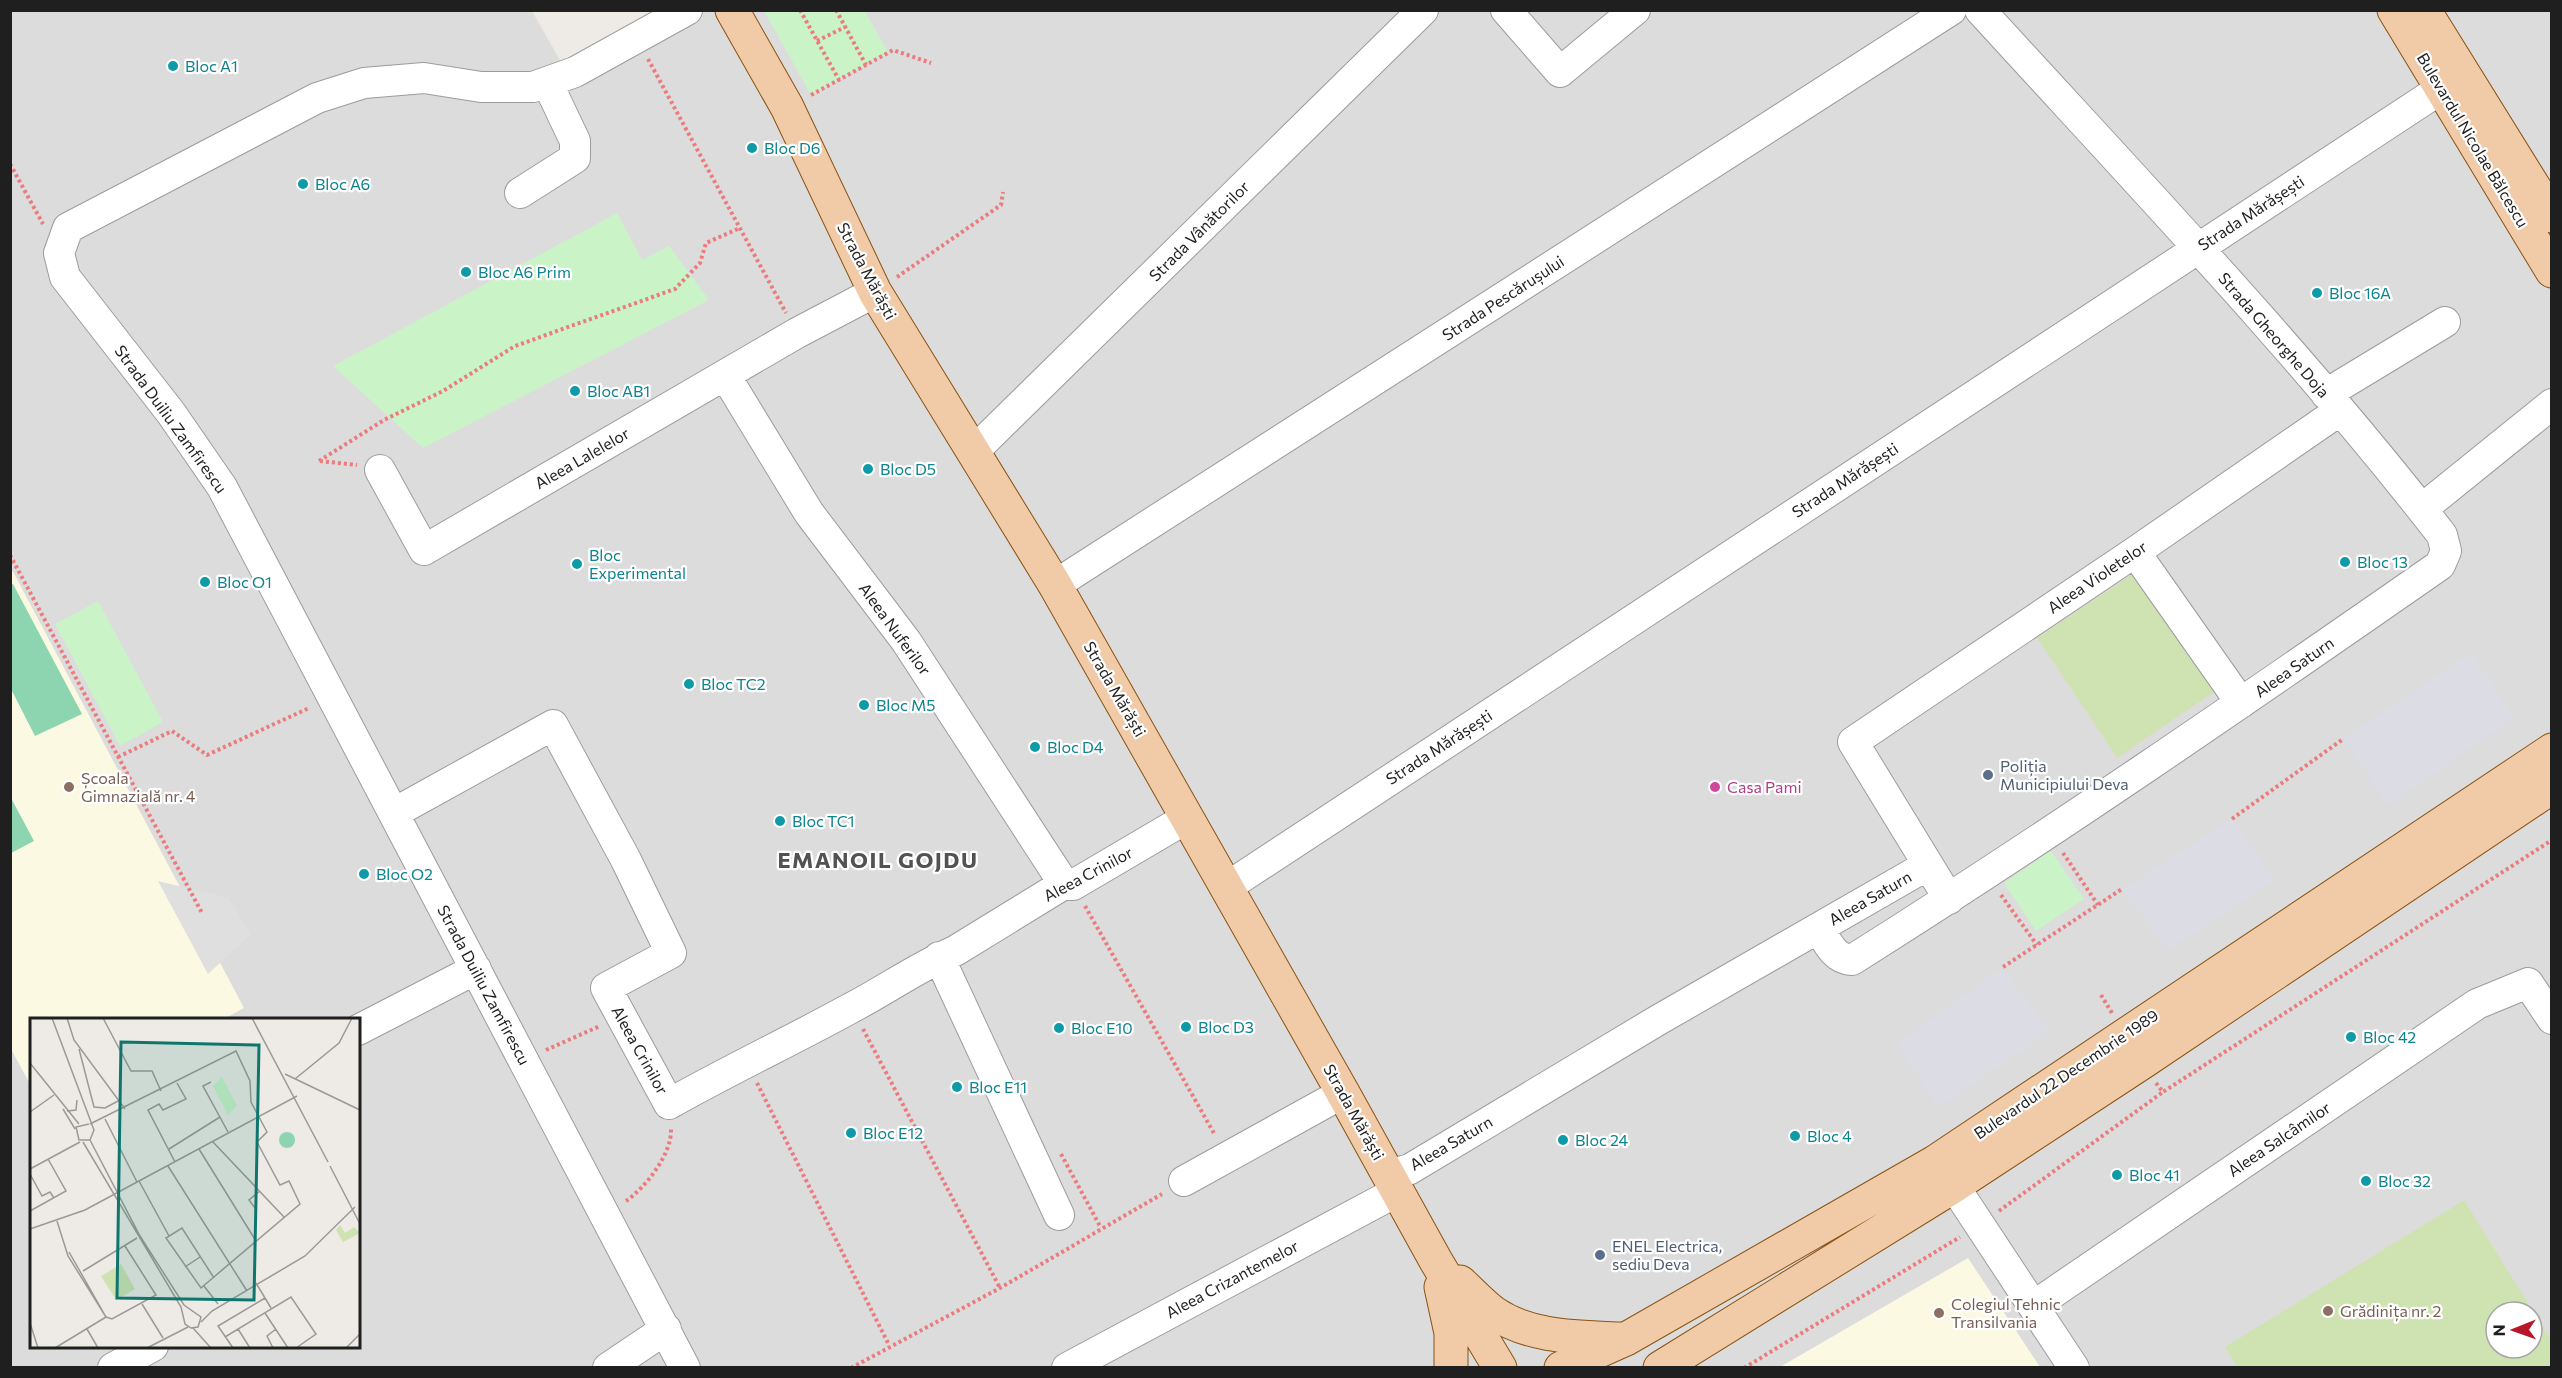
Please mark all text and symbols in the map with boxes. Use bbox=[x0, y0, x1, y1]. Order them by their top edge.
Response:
street label: Bulevardul Nicolae Bălcescu bbox=[2414, 49, 2533, 230]
place label: Bloc A1 bbox=[185, 56, 238, 75]
marker: Bloc A1 bbox=[166, 59, 180, 73]
place label: Bloc D6 bbox=[764, 138, 820, 157]
marker: Bloc D6 bbox=[745, 141, 759, 155]
street label: Strada Mărășești bbox=[2194, 171, 2308, 256]
place label: Bloc A6 bbox=[315, 174, 370, 193]
street label: Strada Vânătorilor bbox=[1145, 176, 1253, 285]
marker: Bloc A6 bbox=[296, 177, 310, 191]
street label: Strada Mărăști bbox=[832, 219, 901, 323]
street label: Strada Pescărușului bbox=[1438, 251, 1568, 346]
place label: Bloc A6 Prim bbox=[478, 262, 571, 281]
marker: Bloc A6 Prim bbox=[459, 265, 473, 279]
street label: Strada Gheorghe Doja bbox=[2215, 268, 2334, 401]
place label: Bloc 16A bbox=[2329, 283, 2391, 302]
marker: Bloc 16A bbox=[2310, 286, 2324, 300]
street label: Strada Duiliu Zamfirescu bbox=[111, 341, 231, 496]
place label: Bloc AB1 bbox=[587, 381, 650, 400]
marker: Bloc AB1 bbox=[568, 384, 582, 398]
street label: Aleea Lalelelor bbox=[531, 423, 633, 492]
street label: Strada Mărășești bbox=[1788, 438, 1902, 523]
place label: Bloc D5 bbox=[880, 459, 936, 478]
marker: Bloc D5 bbox=[861, 462, 875, 476]
street label: Aleea Violetelor bbox=[2044, 536, 2150, 617]
place label: Bloc Experimental bbox=[589, 545, 686, 582]
place label: Bloc 13 bbox=[2357, 552, 2408, 571]
marker: Bloc 13 bbox=[2338, 555, 2352, 569]
marker: Bloc Experimental bbox=[570, 557, 584, 571]
place label: Bloc O1 bbox=[217, 572, 272, 591]
marker: Bloc O1 bbox=[198, 575, 212, 589]
street label: Aleea Nuferilor bbox=[856, 579, 936, 679]
street label: Aleea Saturn bbox=[2250, 632, 2337, 701]
street label: Strada Mărăști bbox=[1079, 638, 1150, 741]
place label: Bloc TC2 bbox=[701, 674, 766, 693]
marker: Bloc TC2 bbox=[682, 677, 696, 691]
place label: Bloc M5 bbox=[876, 695, 935, 714]
marker: Bloc M5 bbox=[857, 698, 871, 712]
street label: Strada Mărășești bbox=[1382, 705, 1496, 790]
place label: Bloc D4 bbox=[1047, 737, 1104, 756]
marker: Bloc D4 bbox=[1028, 740, 1042, 754]
place label: Poliția Municipiului Deva bbox=[2000, 756, 2129, 793]
place label: Școala Gimnazială nr. 4 bbox=[81, 768, 196, 805]
marker: Poliția Municipiului Deva bbox=[1981, 768, 1995, 782]
place label: Casa Pami bbox=[1727, 777, 1802, 796]
marker: Școala Gimnazială nr. 4 bbox=[62, 780, 76, 794]
marker: Casa Pami bbox=[1708, 780, 1722, 794]
place label: Bloc TC1 bbox=[792, 811, 854, 830]
marker: Bloc TC1 bbox=[773, 814, 787, 828]
street label: Aleea Crinilor bbox=[1040, 842, 1136, 905]
district label: EMANOIL GOJDU bbox=[777, 846, 979, 873]
place label: Bloc O2 bbox=[376, 864, 433, 883]
street label: Aleea Saturn bbox=[1825, 866, 1914, 929]
marker: Bloc O2 bbox=[357, 867, 371, 881]
street label: Strada Duiliu Zamfirescu bbox=[434, 902, 535, 1068]
street label: Aleea Crinilor bbox=[608, 1002, 673, 1098]
street label: Bulevardul 22 Decembrie 1989 bbox=[1970, 1005, 2161, 1142]
place label: Bloc D3 bbox=[1198, 1017, 1254, 1036]
inset map bbox=[30, 1018, 360, 1348]
place label: Bloc E10 bbox=[1071, 1018, 1133, 1037]
marker: Bloc D3 bbox=[1179, 1020, 1193, 1034]
marker: Bloc E10 bbox=[1052, 1021, 1066, 1035]
place label: Bloc 42 bbox=[2363, 1027, 2416, 1046]
marker: Bloc 42 bbox=[2344, 1030, 2358, 1044]
street label: Strada Mărăști bbox=[1318, 1060, 1389, 1164]
place label: Bloc E11 bbox=[969, 1077, 1027, 1096]
marker: Bloc E11 bbox=[950, 1080, 964, 1094]
street label: Aleea Salcâmilor bbox=[2224, 1097, 2334, 1180]
street label: Aleea Saturn bbox=[1406, 1111, 1495, 1174]
place label: Bloc E12 bbox=[863, 1123, 923, 1142]
marker: Bloc E12 bbox=[844, 1126, 858, 1140]
place label: Bloc 4 bbox=[1807, 1126, 1852, 1145]
marker: Bloc 4 bbox=[1788, 1129, 1802, 1143]
place label: Bloc 24 bbox=[1575, 1130, 1629, 1149]
marker: Bloc 24 bbox=[1556, 1133, 1570, 1147]
place label: Bloc 41 bbox=[2129, 1165, 2180, 1184]
marker: Bloc 41 bbox=[2110, 1168, 2124, 1182]
place label: Bloc 32 bbox=[2378, 1171, 2431, 1190]
marker: Bloc 32 bbox=[2359, 1174, 2373, 1188]
street label: Aleea Crizantemelor bbox=[1162, 1235, 1302, 1322]
place label: ENEL Electrica, sediu Deva bbox=[1612, 1236, 1722, 1273]
marker: ENEL Electrica, sediu Deva bbox=[1593, 1248, 1607, 1262]
place label: Colegiul Tehnic Transilvania bbox=[1951, 1294, 2061, 1331]
north arrow bbox=[2484, 1300, 2544, 1360]
place label: Grădinița nr. 2 bbox=[2340, 1301, 2441, 1322]
marker: Grădinița nr. 2 bbox=[2321, 1304, 2335, 1318]
marker: Colegiul Tehnic Transilvania bbox=[1932, 1306, 1946, 1320]
text: N bbox=[2489, 1324, 2508, 1336]

